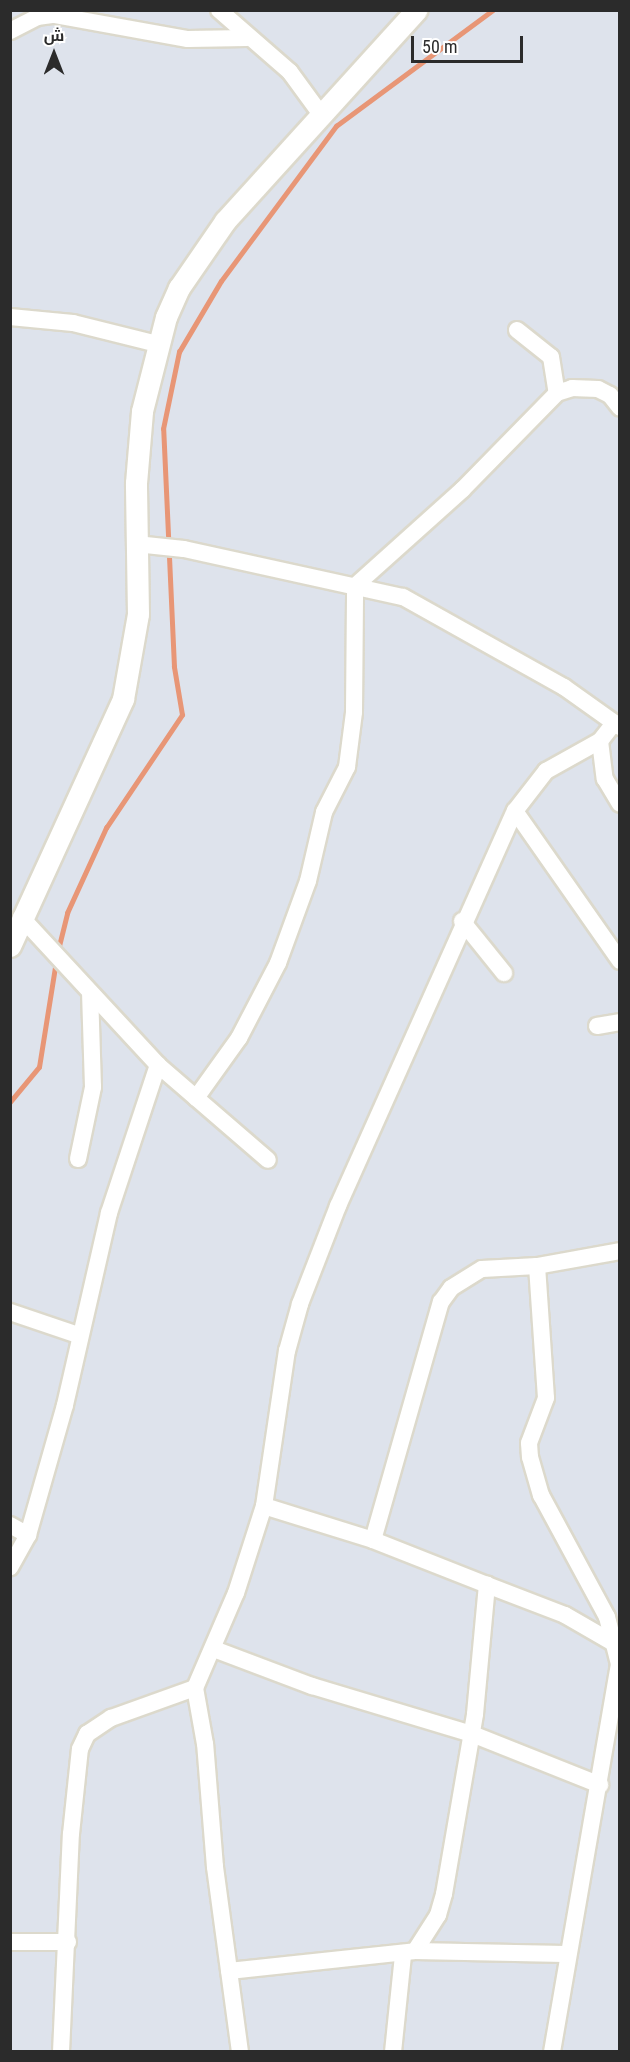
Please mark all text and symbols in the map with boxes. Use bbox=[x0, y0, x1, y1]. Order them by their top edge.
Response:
north arrow bbox=[24, 24, 84, 84]
scale bar bbox=[414, 24, 526, 62]
text: ش bbox=[44, 26, 64, 45]
text: 50 m bbox=[422, 36, 457, 57]

